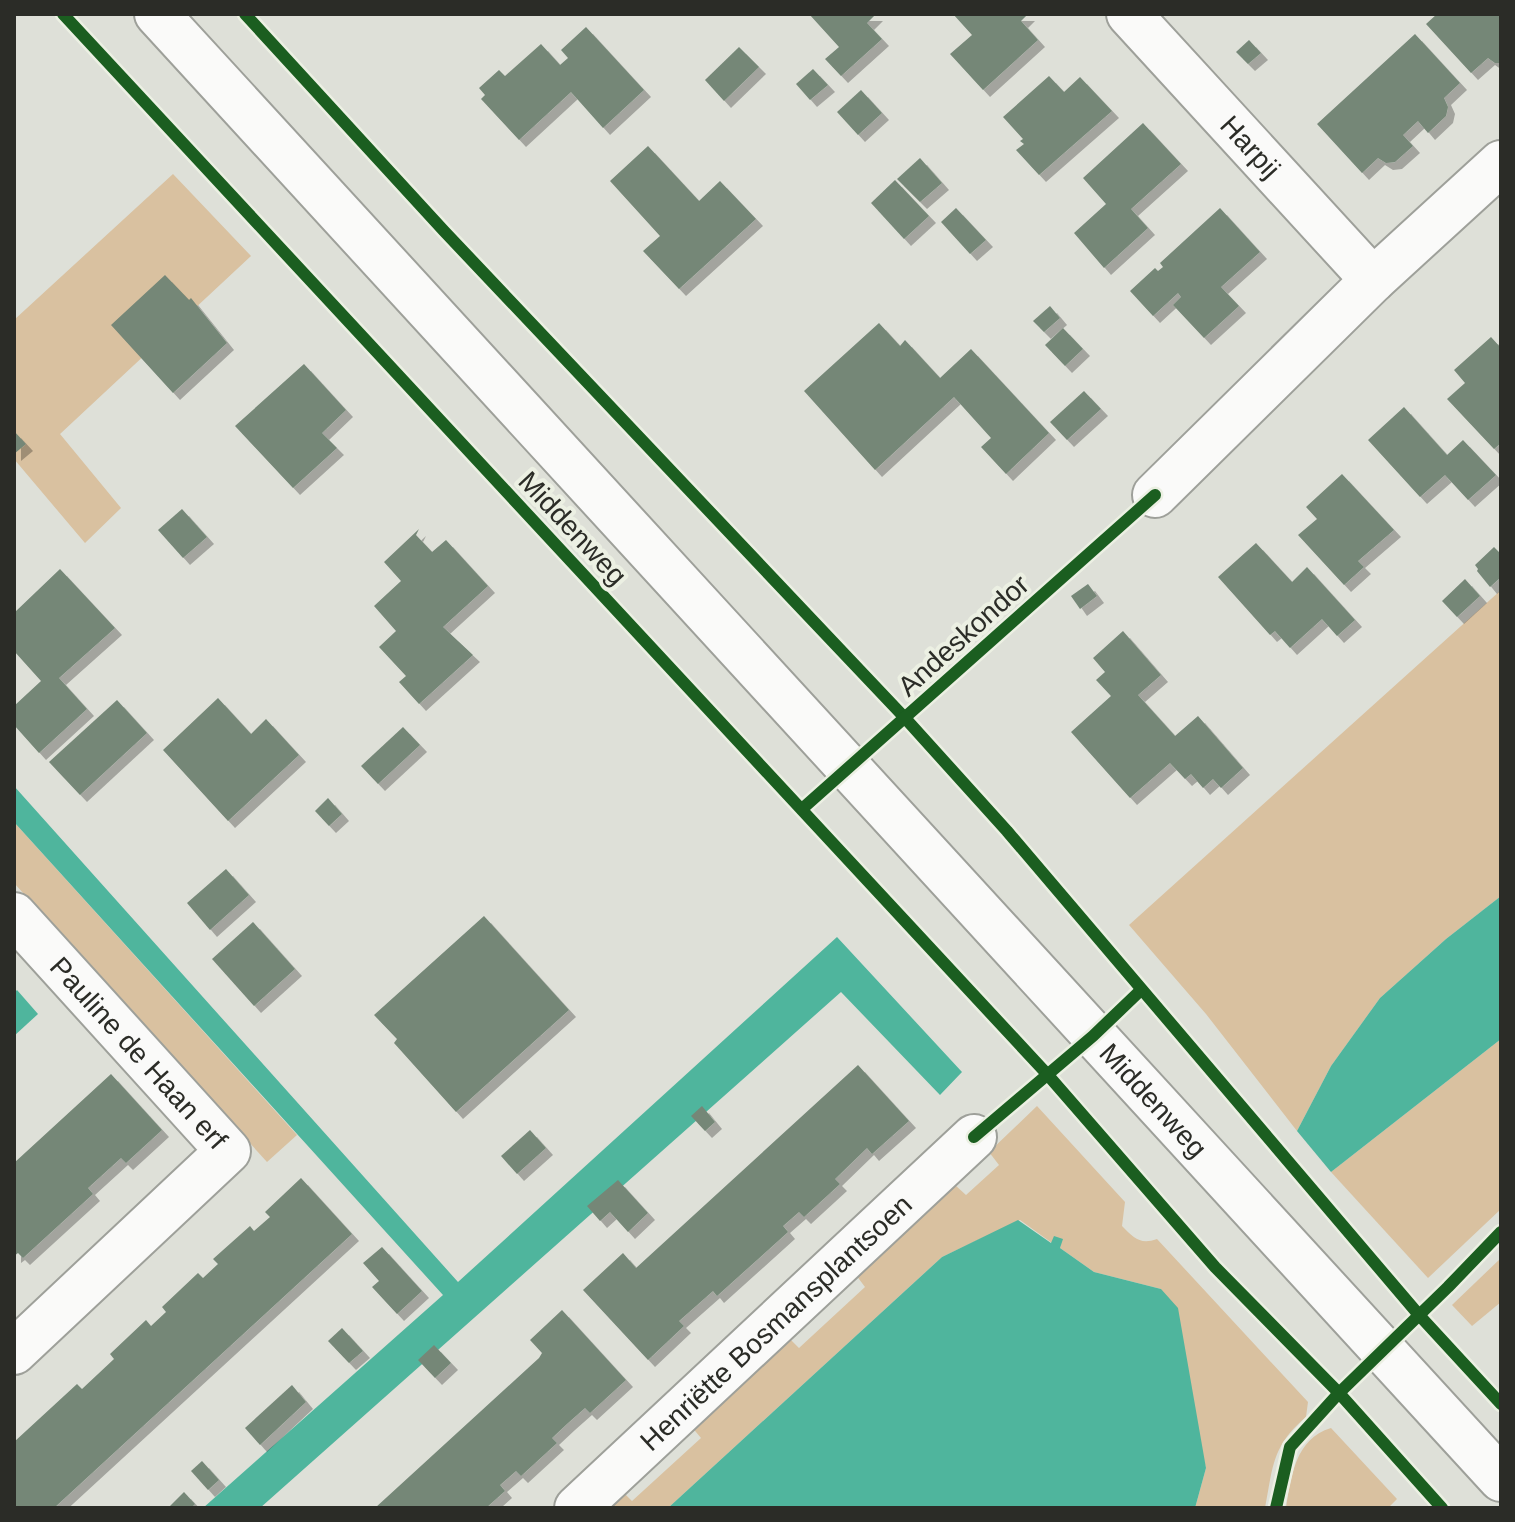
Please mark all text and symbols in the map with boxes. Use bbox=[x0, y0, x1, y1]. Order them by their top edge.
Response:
street label: Harpij bbox=[1214, 110, 1286, 184]
street label: Middenweg bbox=[512, 465, 633, 591]
street label: Andeskondor bbox=[892, 569, 1035, 702]
street label: Pauline de Haan erf bbox=[44, 951, 233, 1155]
street label: Middenweg bbox=[1093, 1037, 1213, 1164]
street label: Henriëtte Bosmansplantsoen bbox=[634, 1189, 918, 1457]

